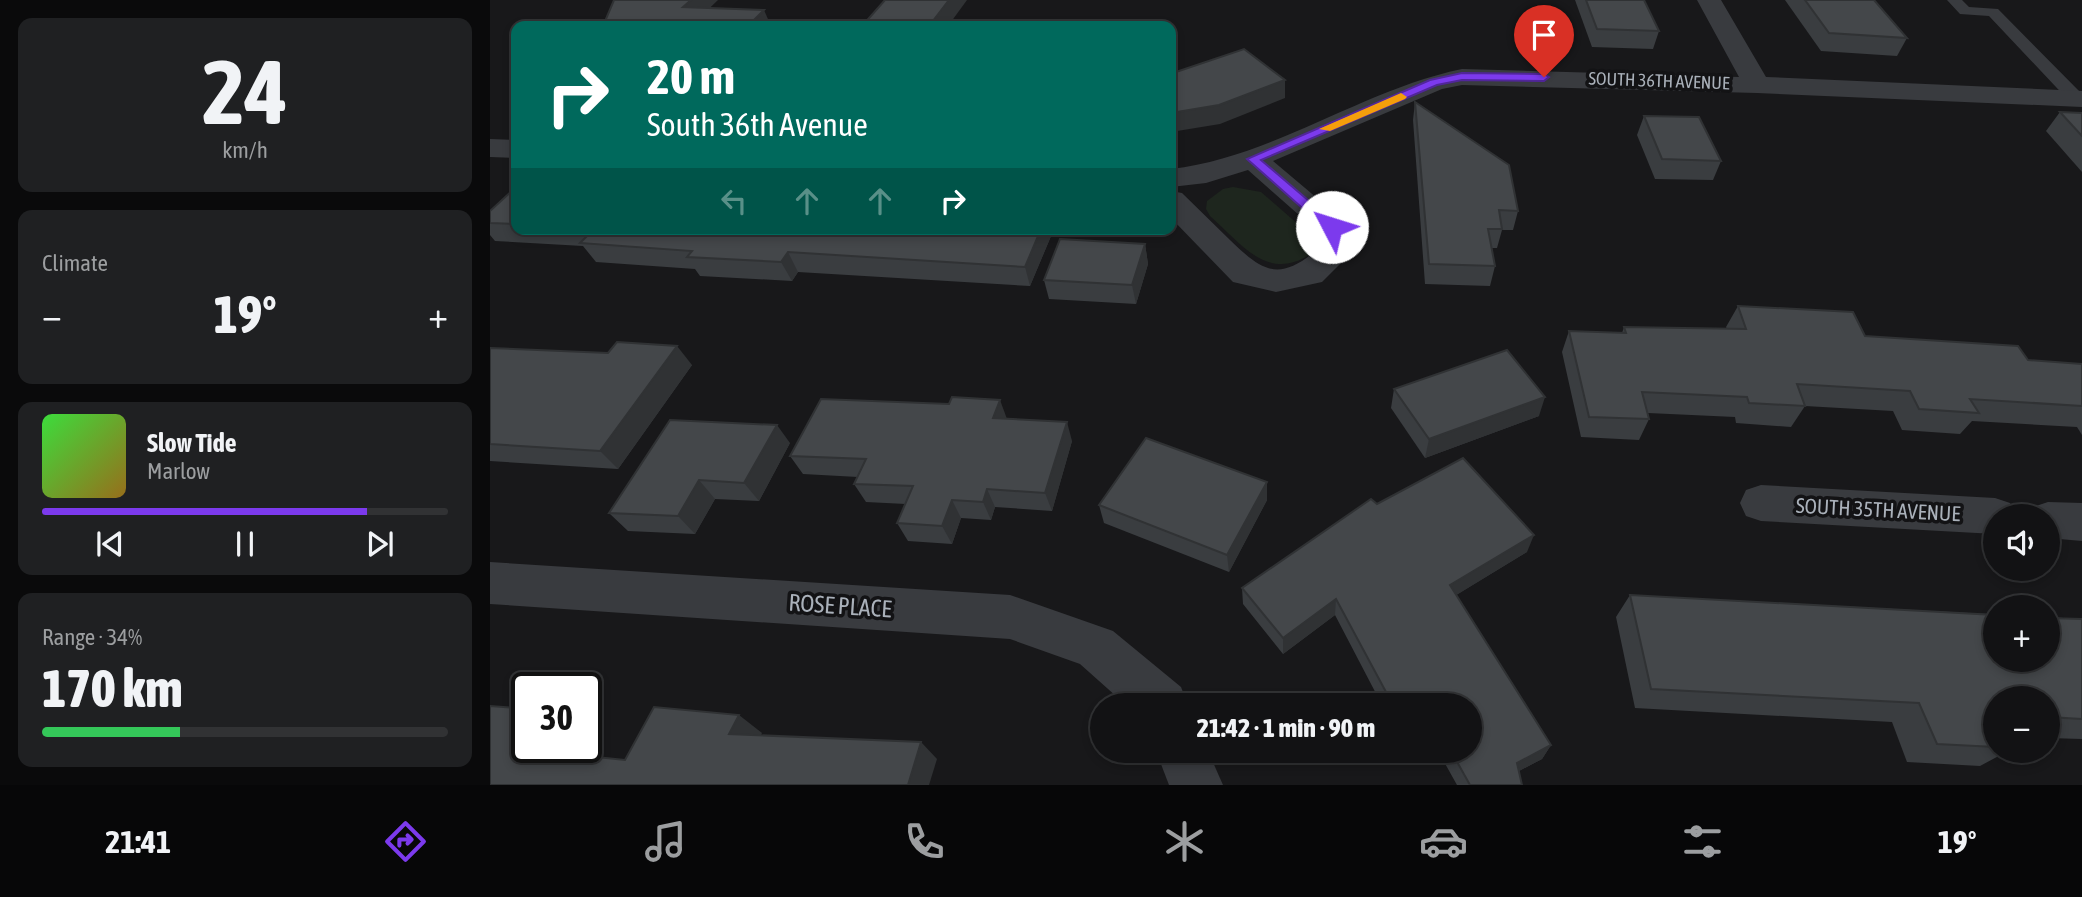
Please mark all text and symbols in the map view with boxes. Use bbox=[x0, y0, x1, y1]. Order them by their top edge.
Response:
pin bbox=[1514, 5, 1574, 77]
icon: arrive bbox=[1525, 16, 1563, 54]
text: 24 bbox=[202, 39, 288, 143]
text: 20 m bbox=[647, 48, 735, 104]
icon: right bbox=[532, 49, 623, 140]
street label: SOUTH 36TH AVENUE bbox=[1588, 68, 1730, 93]
text: South 36th Avenue bbox=[647, 106, 868, 143]
text: km/h bbox=[222, 137, 268, 163]
icon: left bbox=[715, 182, 753, 220]
icon: ahead bbox=[788, 182, 826, 220]
icon: ahead bbox=[861, 182, 899, 220]
icon: right bbox=[934, 182, 972, 220]
position arrow bbox=[1295, 190, 1369, 264]
text: Climate bbox=[42, 250, 108, 276]
text: 19° bbox=[213, 284, 277, 344]
text: − bbox=[42, 293, 62, 336]
text: + bbox=[428, 293, 448, 336]
text: Slow Tide bbox=[147, 428, 237, 458]
text: Marlow bbox=[147, 458, 210, 484]
street label: SOUTH 35TH AVENUE bbox=[1795, 493, 1961, 525]
map controls bbox=[1983, 504, 2060, 763]
button: sound bbox=[1983, 504, 2060, 581]
icon: previous bbox=[91, 525, 129, 563]
icon: pause bbox=[226, 525, 264, 563]
icon: next bbox=[361, 525, 399, 563]
street label: ROSE PLACE bbox=[788, 588, 892, 623]
button: + bbox=[1983, 595, 2060, 672]
text: Range · 34% bbox=[42, 624, 142, 650]
text: 170 km bbox=[42, 658, 183, 718]
speed limit sign: 30 bbox=[511, 672, 602, 763]
button: − bbox=[1983, 686, 2060, 763]
text: 21:42 · 1 min · 90 m bbox=[1197, 713, 1375, 743]
icon: directions bbox=[381, 817, 430, 866]
icon: music bbox=[641, 817, 690, 866]
icon: phone bbox=[900, 817, 949, 866]
icon: climate bbox=[1160, 817, 1209, 866]
icon: car bbox=[1419, 817, 1468, 866]
icon: filters bbox=[1678, 817, 1727, 866]
text: 21:41 bbox=[105, 823, 171, 860]
text: 19° bbox=[1938, 823, 1977, 860]

